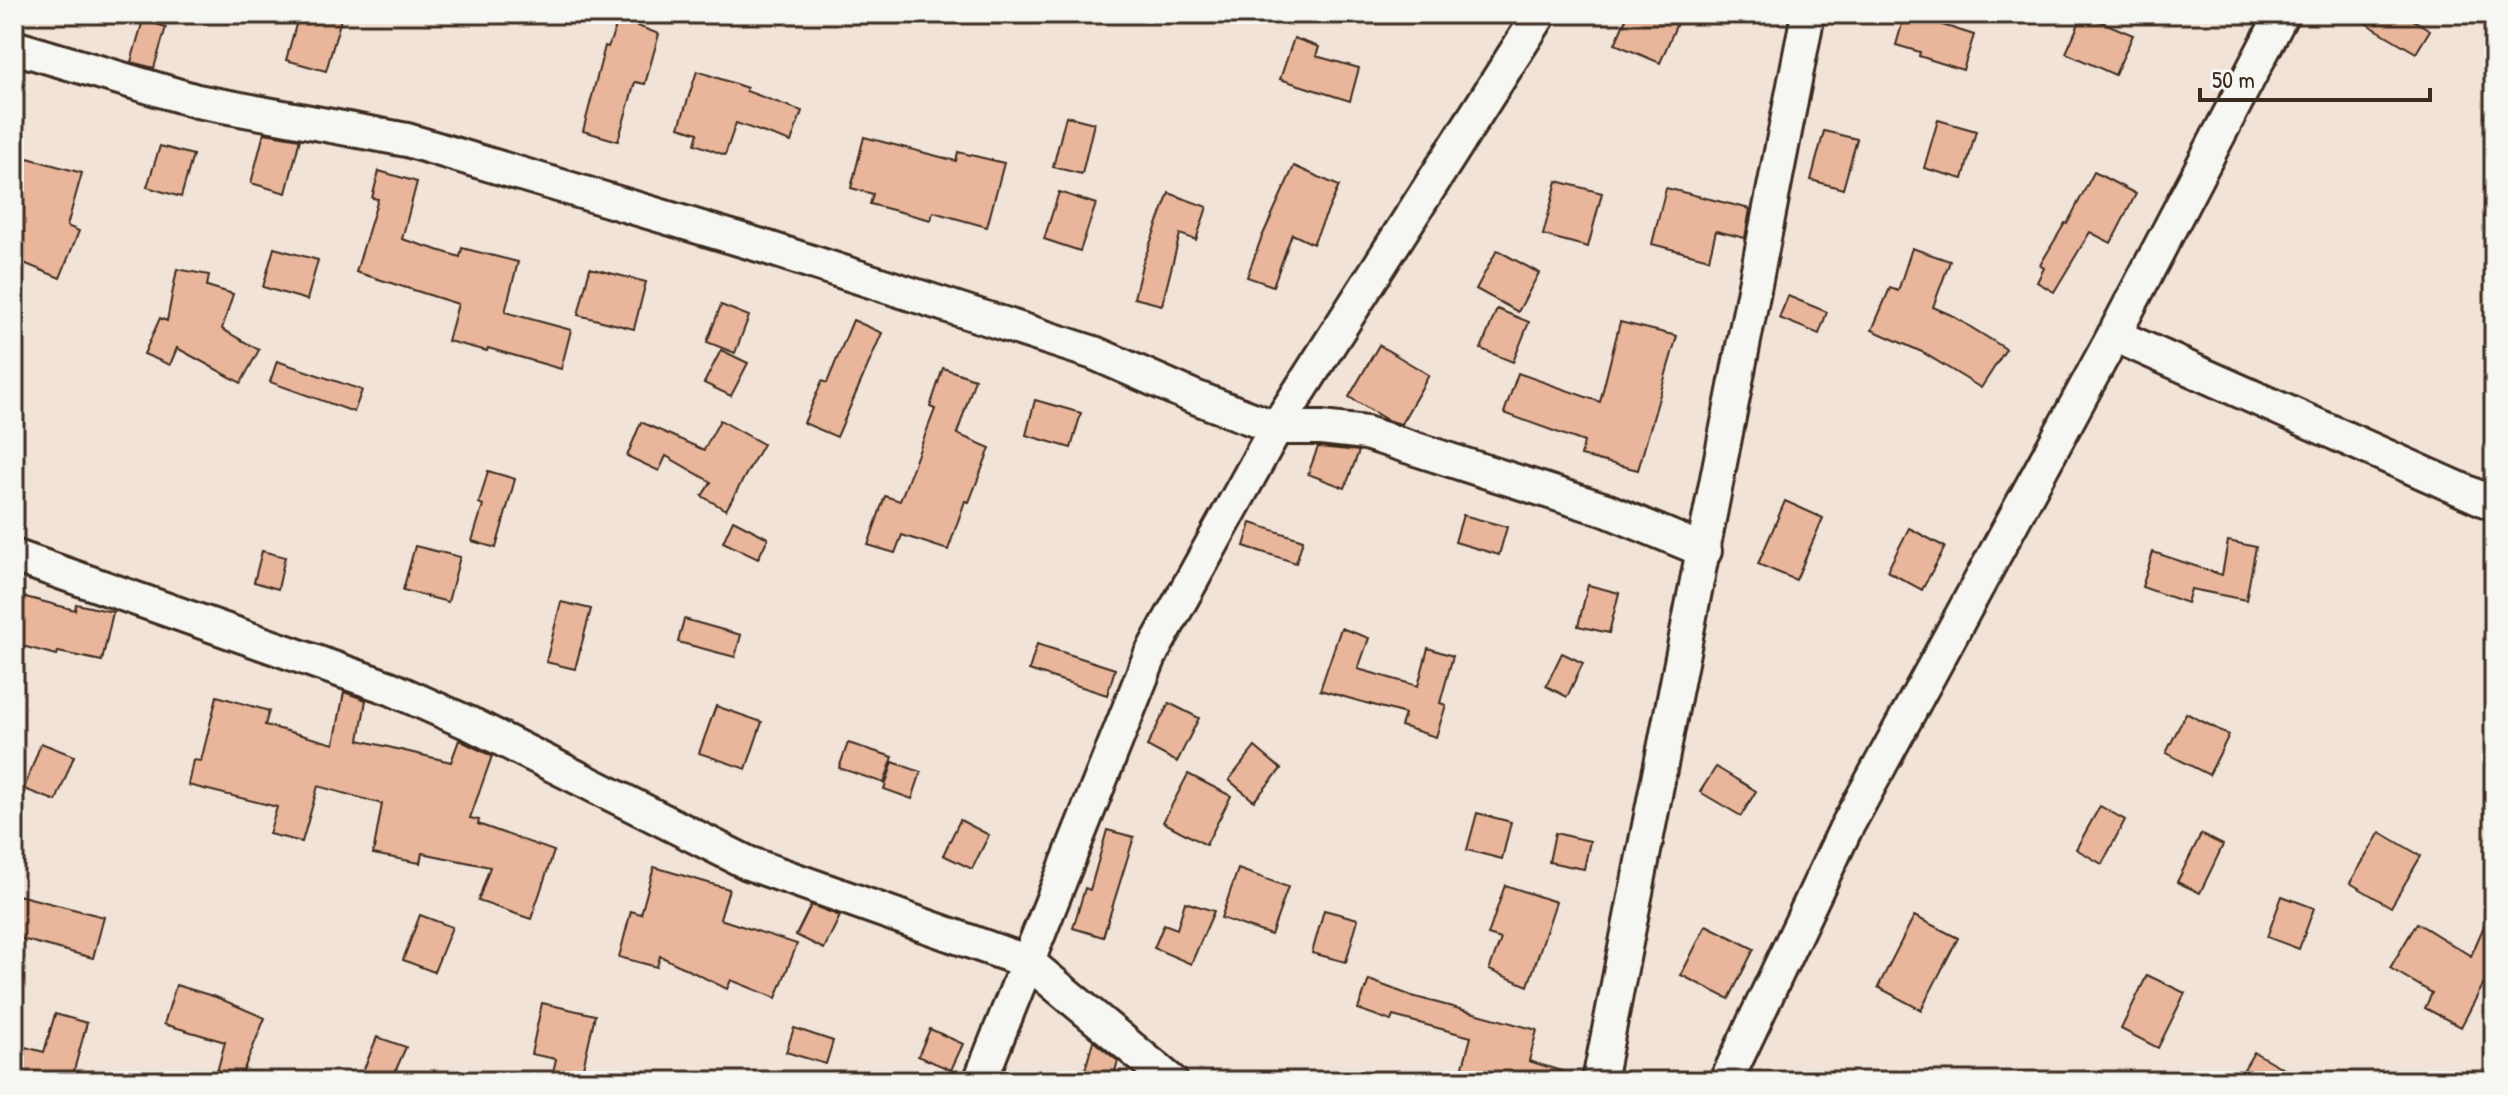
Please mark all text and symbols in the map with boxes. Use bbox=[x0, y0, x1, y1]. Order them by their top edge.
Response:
scale bar bbox=[2200, 52, 2430, 102]
text: 50 m bbox=[2212, 63, 2255, 95]

